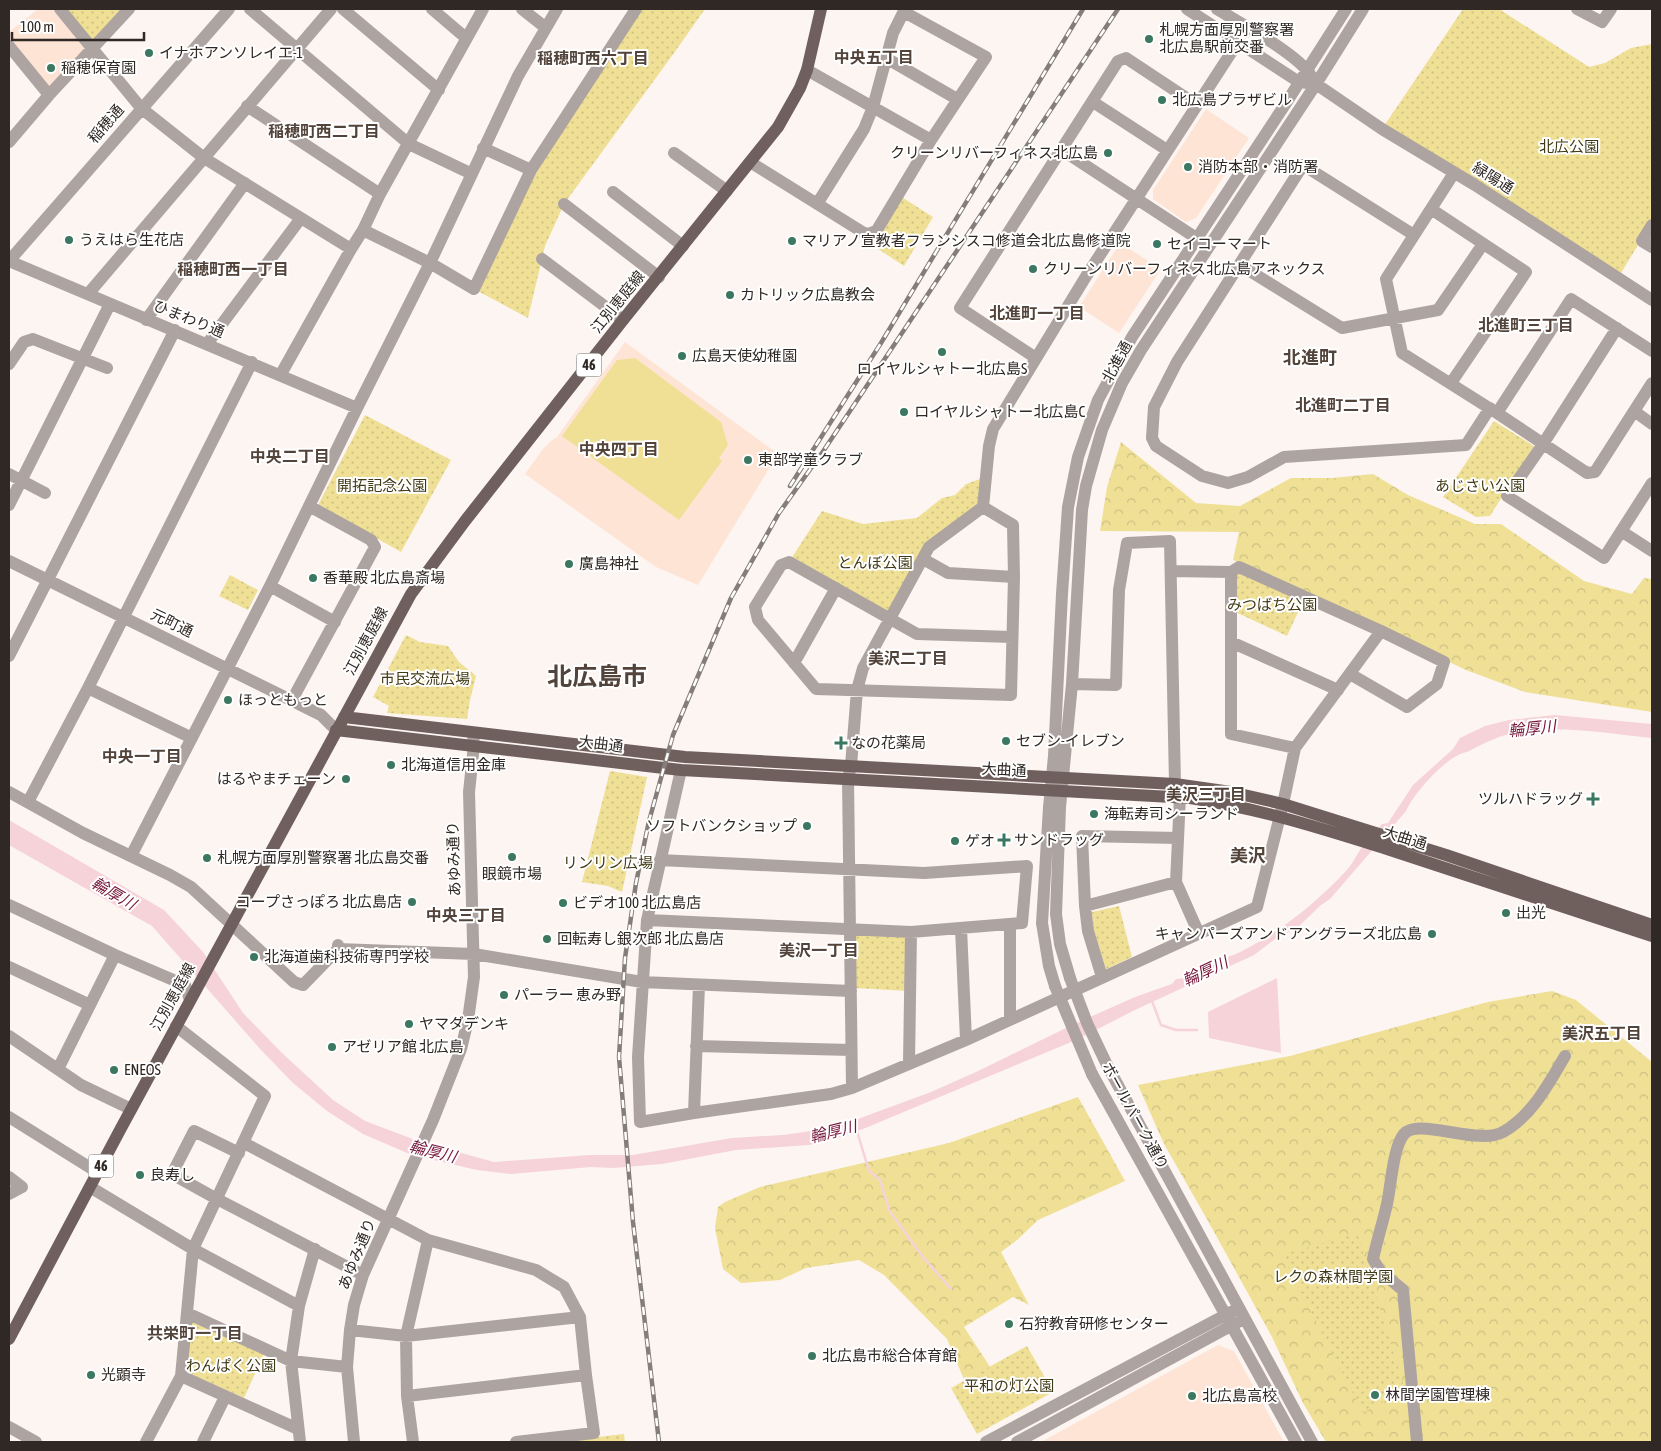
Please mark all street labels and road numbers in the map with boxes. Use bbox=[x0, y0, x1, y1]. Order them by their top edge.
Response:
street label: 稲穂通 bbox=[84, 101, 127, 146]
street label: 緑陽通 bbox=[1470, 158, 1517, 197]
street label: 江別恵庭線 bbox=[587, 267, 648, 336]
street label: ひまわり通 bbox=[151, 297, 227, 340]
street label: 北進通 bbox=[1098, 338, 1135, 386]
road number: 46 bbox=[576, 354, 602, 376]
street label: 江別恵庭線 bbox=[340, 604, 391, 678]
street label: 元町通 bbox=[148, 605, 196, 640]
street label: 大曲通 bbox=[578, 732, 624, 755]
street label: 大曲通 bbox=[981, 760, 1027, 779]
street label: あゆみ通り bbox=[444, 821, 463, 897]
street label: 大曲通 bbox=[1381, 822, 1429, 853]
street label: 江別恵庭線 bbox=[147, 960, 198, 1034]
street label: ボールパーク通り bbox=[1099, 1059, 1172, 1172]
road number: 46 bbox=[88, 1154, 114, 1178]
street label: あゆみ通り bbox=[335, 1216, 378, 1292]

